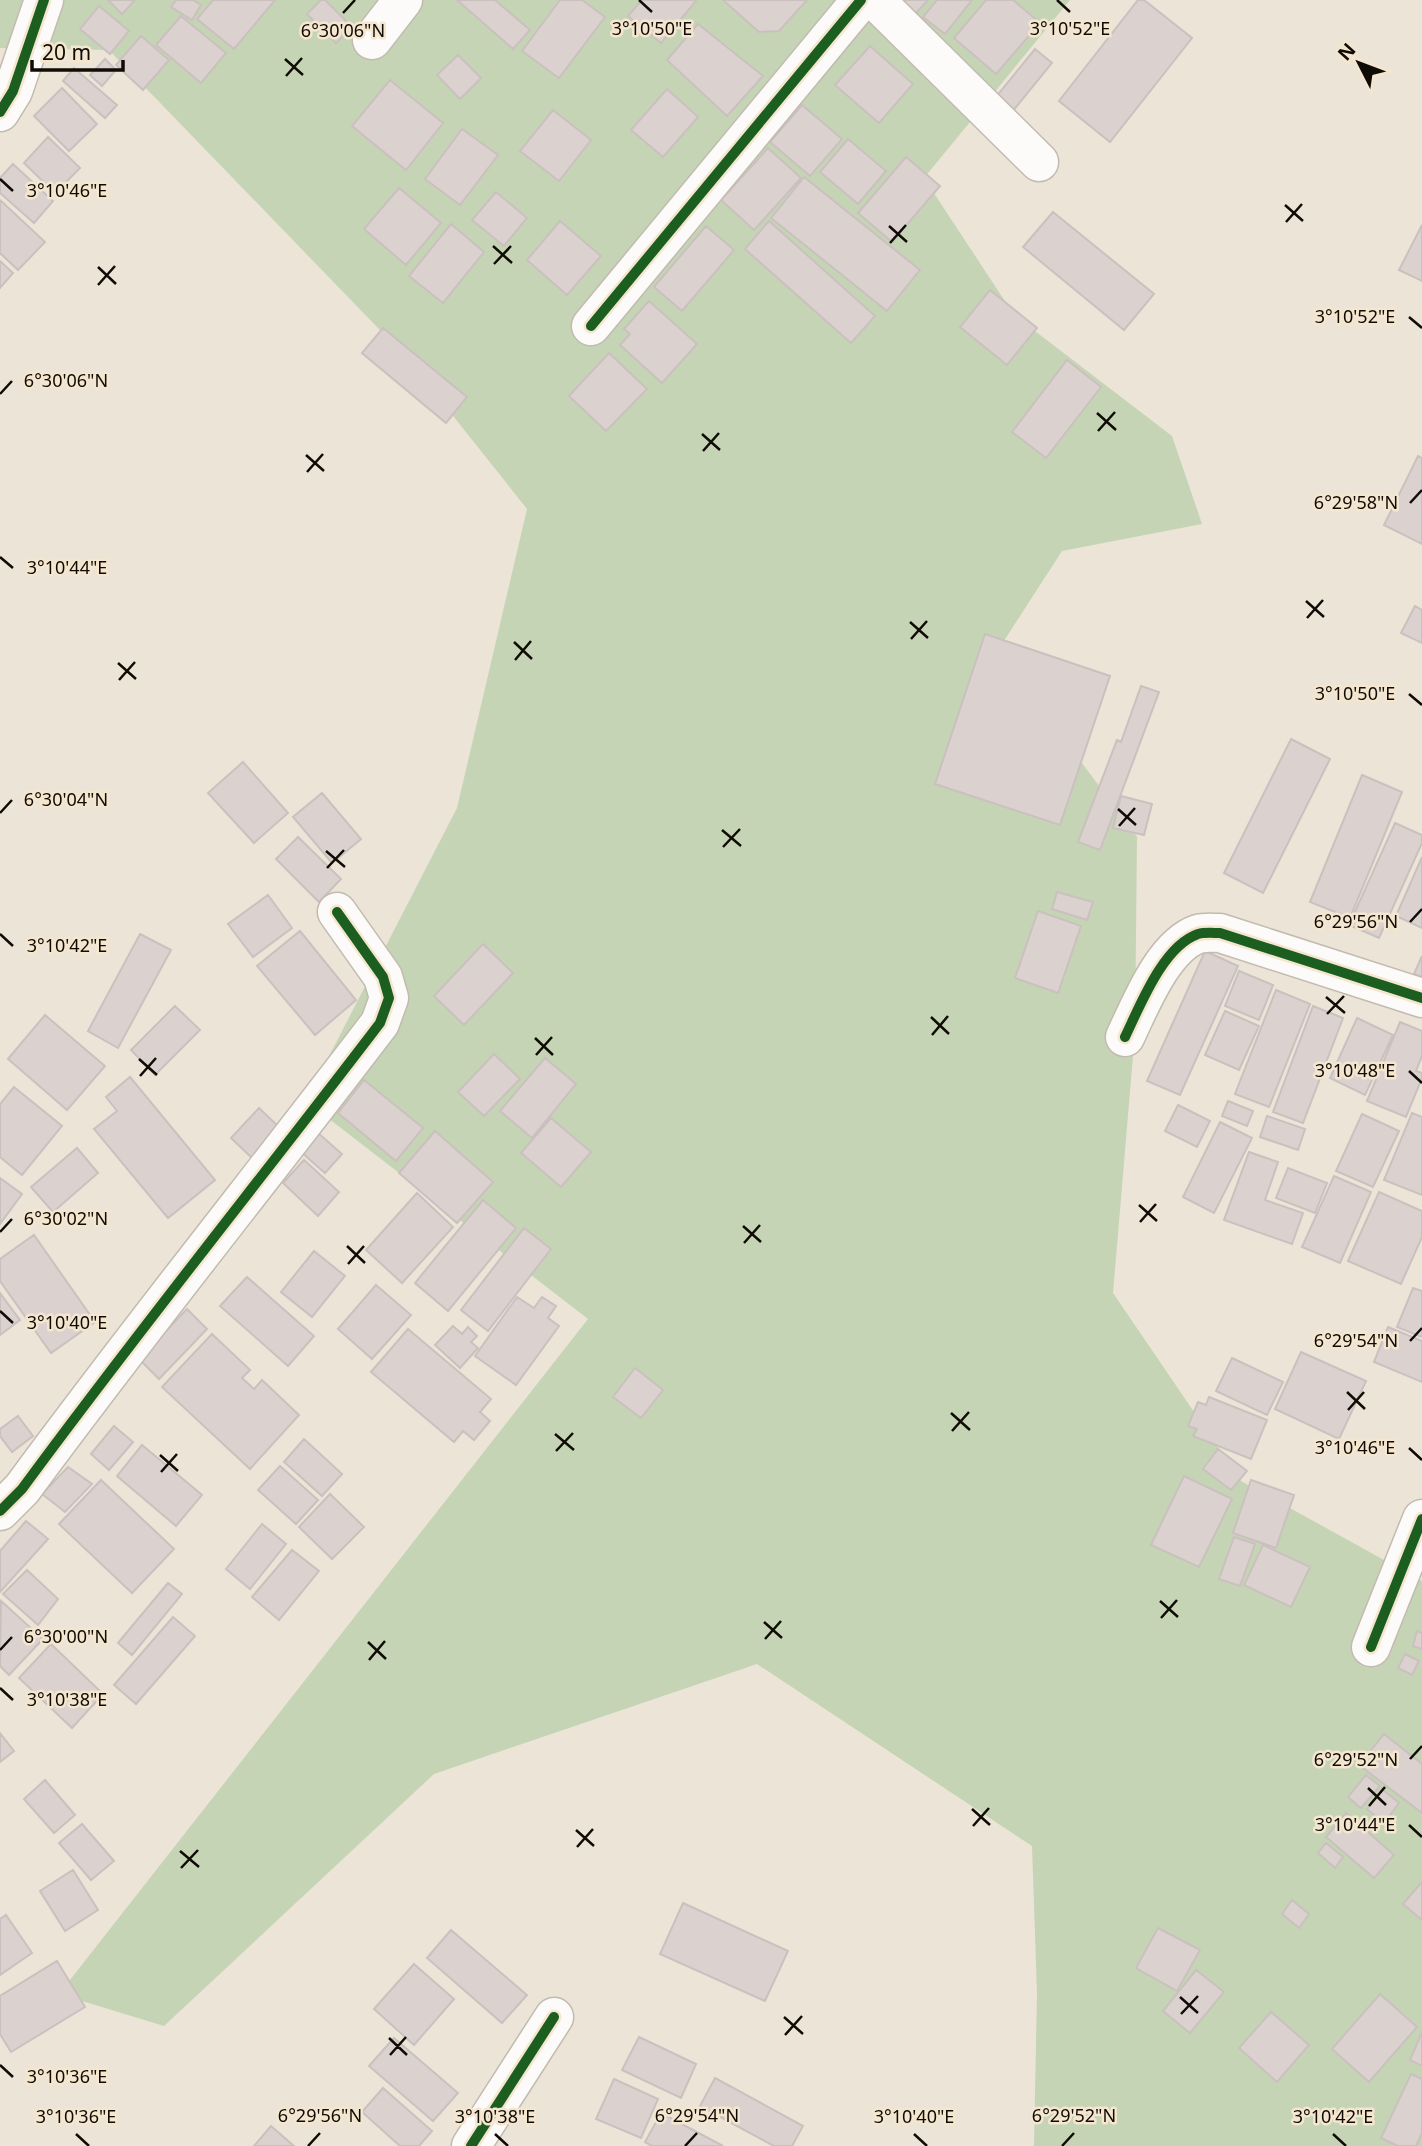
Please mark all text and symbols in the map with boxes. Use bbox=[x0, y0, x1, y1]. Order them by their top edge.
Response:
text: 3°10'50"E bbox=[612, 16, 692, 40]
text: 3°10'52"E bbox=[1030, 16, 1110, 40]
text: 6°30'06"N bbox=[301, 18, 385, 42]
scale bar bbox=[32, 28, 122, 72]
north arrow bbox=[1324, 28, 1394, 98]
text: N bbox=[1332, 37, 1361, 66]
text: 20 m bbox=[42, 38, 91, 66]
text: 3°10'46"E bbox=[27, 178, 107, 202]
text: 3°10'52"E bbox=[1315, 304, 1395, 328]
text: 6°30'06"N bbox=[24, 368, 108, 392]
text: 6°29'58"N bbox=[1314, 490, 1398, 514]
text: 3°10'44"E bbox=[27, 555, 107, 579]
text: 3°10'50"E bbox=[1315, 681, 1395, 705]
text: 6°30'04"N bbox=[24, 787, 108, 811]
text: 6°29'56"N bbox=[1314, 909, 1398, 933]
text: 3°10'42"E bbox=[27, 933, 107, 957]
text: 3°10'48"E bbox=[1315, 1058, 1395, 1082]
text: 6°30'02"N bbox=[24, 1206, 108, 1230]
text: 3°10'40"E bbox=[27, 1310, 107, 1334]
text: 6°29'54"N bbox=[1314, 1328, 1398, 1352]
text: 3°10'46"E bbox=[1315, 1435, 1395, 1459]
text: 6°30'00"N bbox=[24, 1624, 108, 1648]
text: 3°10'38"E bbox=[27, 1687, 107, 1711]
text: 6°29'52"N bbox=[1314, 1747, 1398, 1771]
text: 3°10'44"E bbox=[1315, 1812, 1395, 1836]
text: 3°10'36"E bbox=[27, 2064, 107, 2088]
text: 6°29'56"N bbox=[278, 2103, 362, 2127]
text: 6°29'54"N bbox=[655, 2103, 739, 2127]
text: 6°29'52"N bbox=[1032, 2103, 1116, 2127]
text: 3°10'36"E bbox=[36, 2104, 116, 2128]
text: 3°10'38"E bbox=[455, 2104, 535, 2128]
text: 3°10'40"E bbox=[874, 2104, 954, 2128]
text: 3°10'42"E bbox=[1293, 2104, 1373, 2128]

